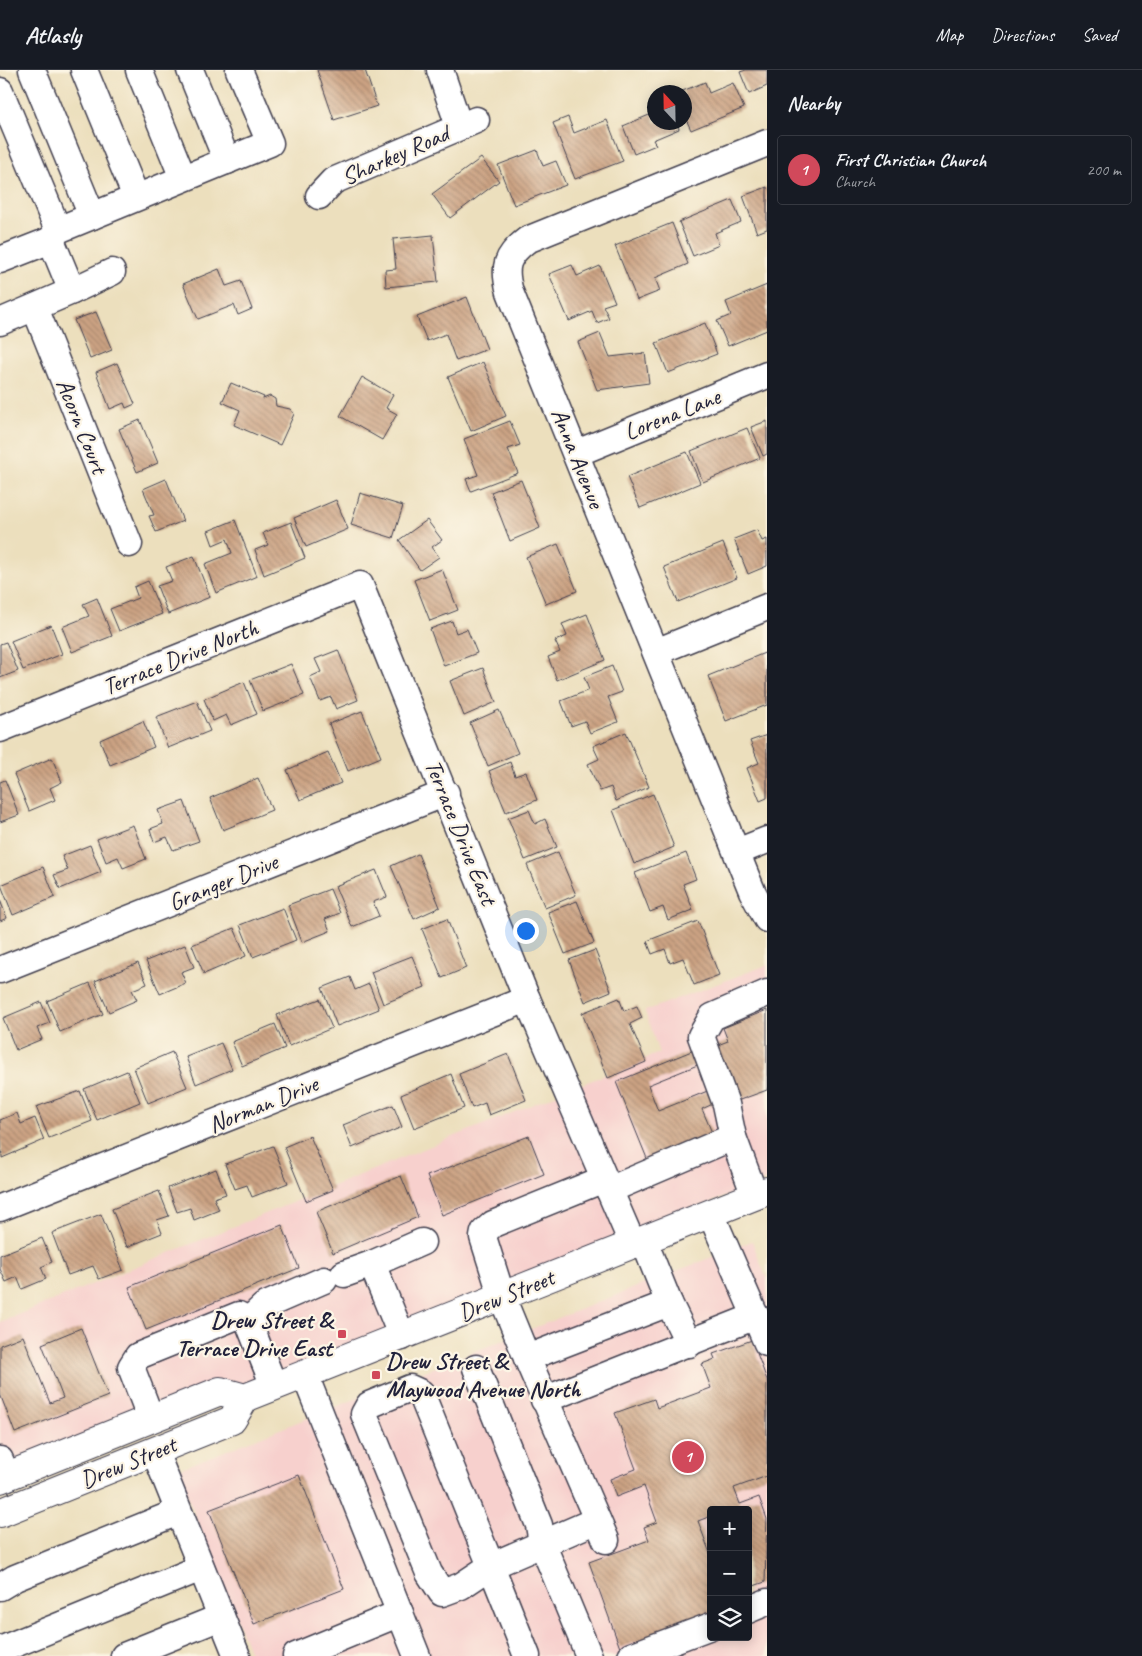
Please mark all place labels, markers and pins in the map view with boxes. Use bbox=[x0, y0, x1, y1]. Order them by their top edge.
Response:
place label: Drew Street & Terrace Drive East bbox=[176, 1305, 335, 1363]
marker: Drew Street & Terrace Drive East bbox=[336, 1328, 348, 1340]
place label: Drew Street & Maywood Avenue North bbox=[386, 1346, 581, 1404]
marker: Drew Street & Maywood Avenue North bbox=[370, 1369, 382, 1381]
pin: 1 bbox=[672, 1438, 704, 1476]

